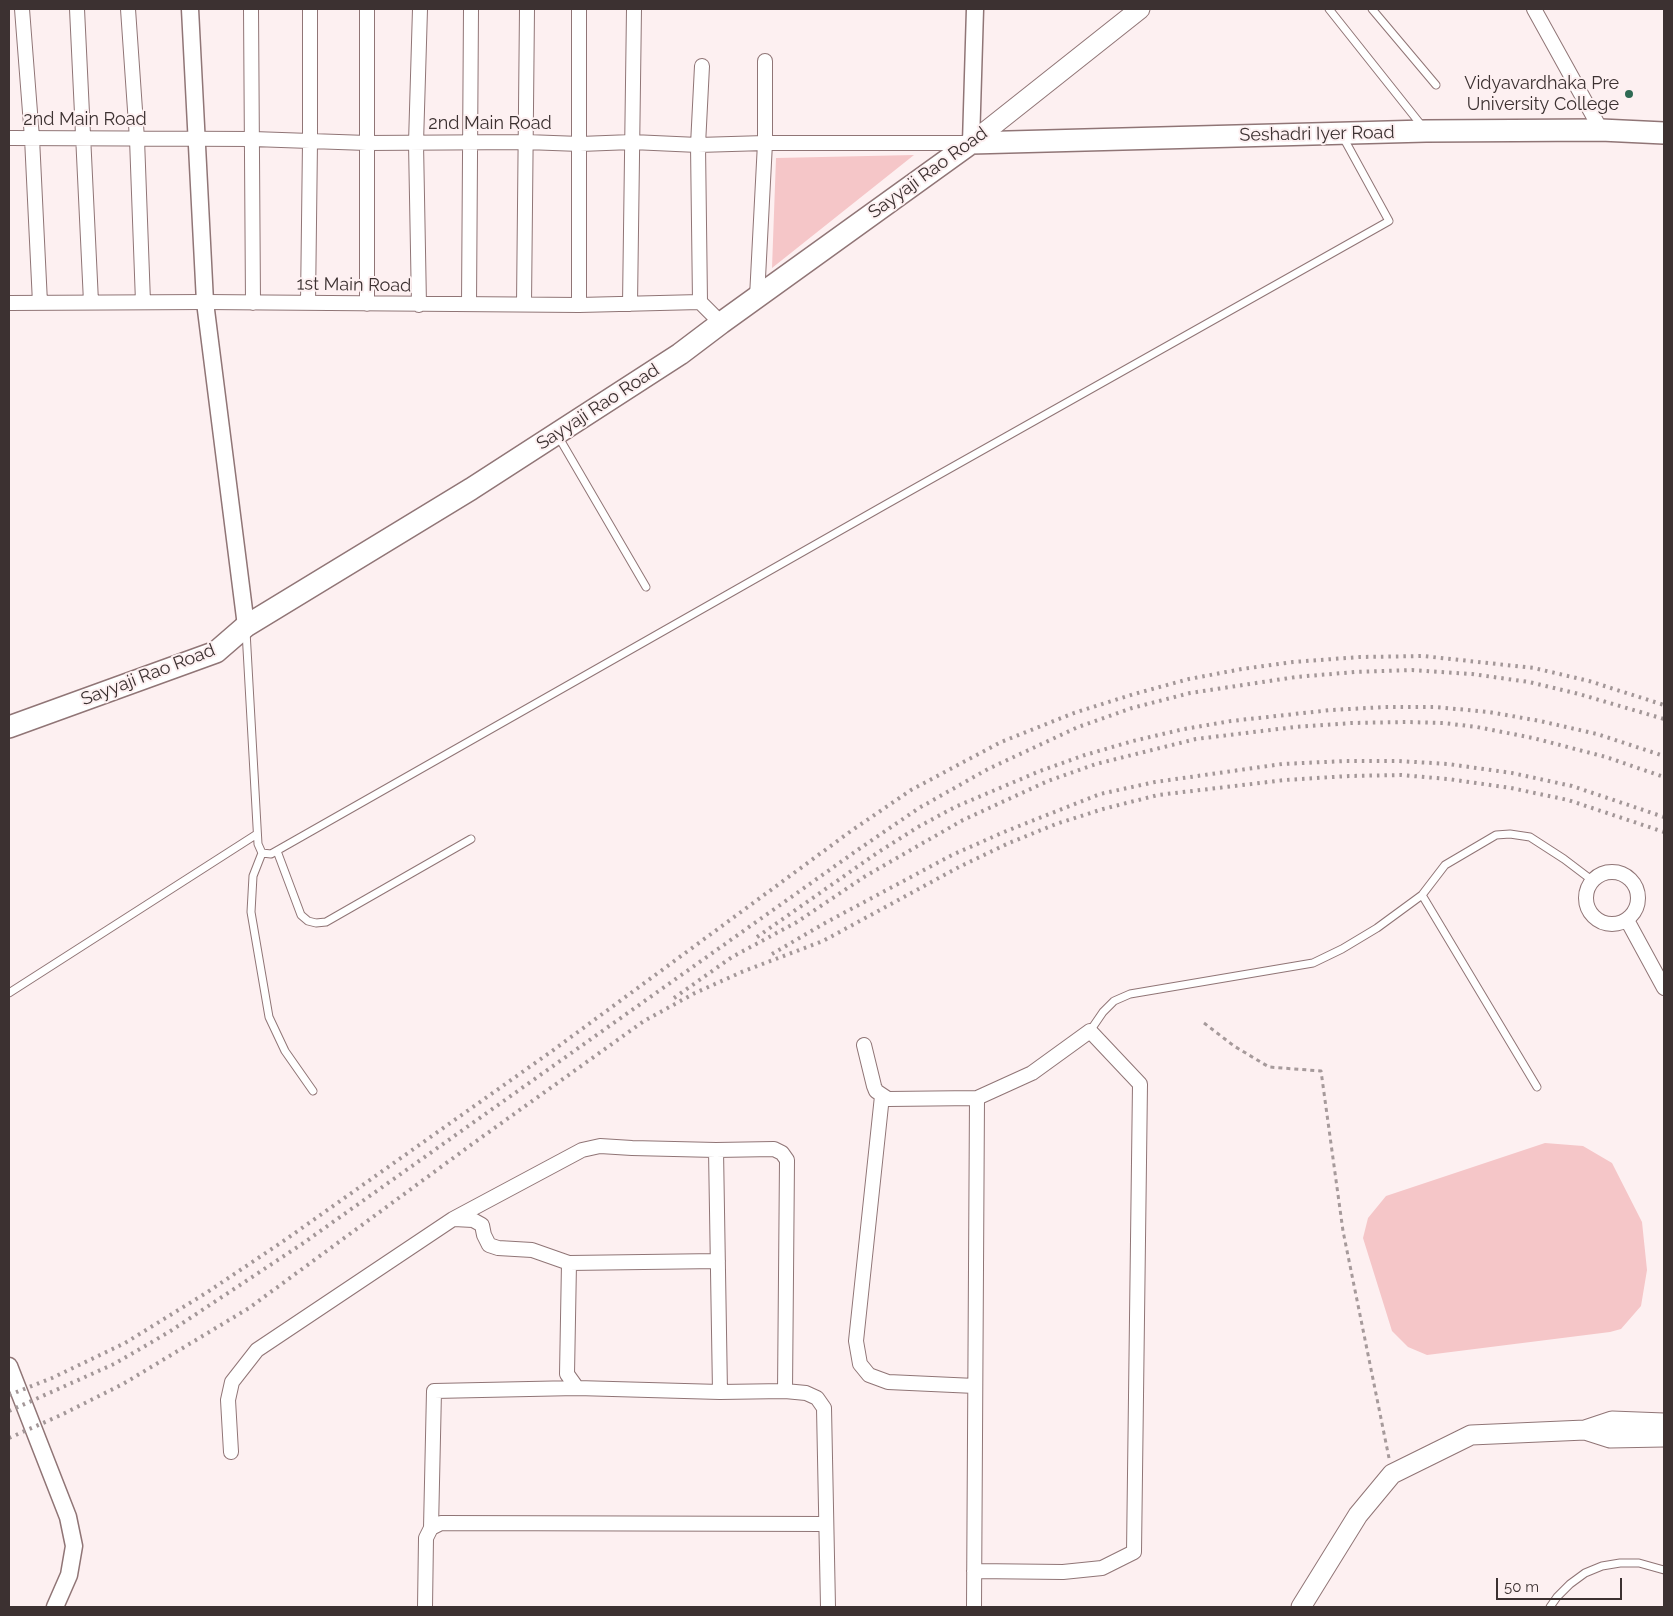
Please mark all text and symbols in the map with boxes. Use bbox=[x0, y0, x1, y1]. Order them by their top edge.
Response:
place label: Vidyavardhaka Pre University College bbox=[1464, 73, 1619, 116]
marker: Vidyavardhaka Pre University College bbox=[1623, 88, 1635, 100]
street label: 2nd Main Road bbox=[23, 109, 147, 131]
street label: 2nd Main Road bbox=[428, 113, 552, 135]
street label: Seshadri Iyer Road bbox=[1239, 122, 1395, 146]
street label: Sayyaji Rao Road bbox=[864, 123, 992, 223]
street label: 1st Main Road bbox=[296, 273, 412, 297]
street label: Sayyaji Rao Road bbox=[533, 359, 663, 455]
street label: Sayyaji Rao Road bbox=[78, 639, 218, 711]
scale bar bbox=[1498, 1568, 1624, 1600]
text: 50 m bbox=[1504, 1578, 1539, 1596]

